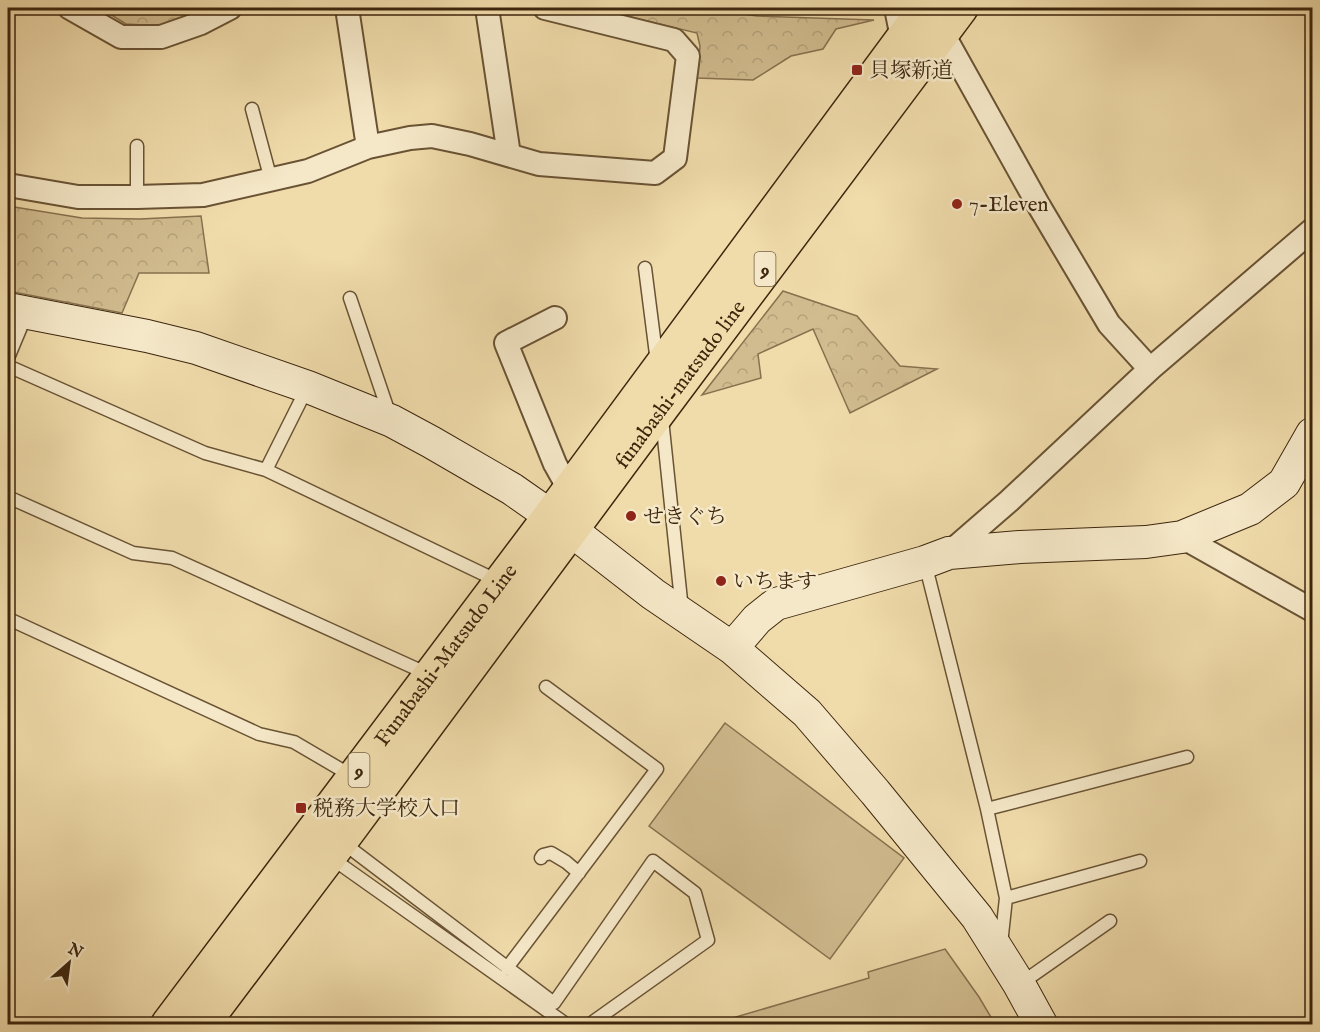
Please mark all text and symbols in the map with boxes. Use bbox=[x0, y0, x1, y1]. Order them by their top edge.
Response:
place label: 貝塚新道 bbox=[869, 58, 953, 85]
marker: 貝塚新道 bbox=[850, 63, 864, 77]
place label: 7-Eleven bbox=[969, 192, 1048, 219]
marker: 7-Eleven bbox=[950, 197, 964, 211]
road number: 9 bbox=[754, 252, 776, 286]
street label: funabashi-matsudo line bbox=[609, 295, 753, 475]
place label: せきぐち bbox=[643, 504, 727, 531]
marker: せきぐち bbox=[624, 509, 638, 523]
street label: Funabashi-Matsudo Line bbox=[370, 559, 524, 752]
place label: いちます bbox=[733, 569, 817, 596]
marker: いちます bbox=[714, 574, 728, 588]
road number: 9 bbox=[348, 753, 370, 787]
place label: 税務大学校入口 bbox=[313, 796, 460, 823]
marker: 税務大学校入口 bbox=[294, 801, 308, 815]
north arrow bbox=[39, 933, 99, 993]
text: N bbox=[63, 939, 86, 964]

